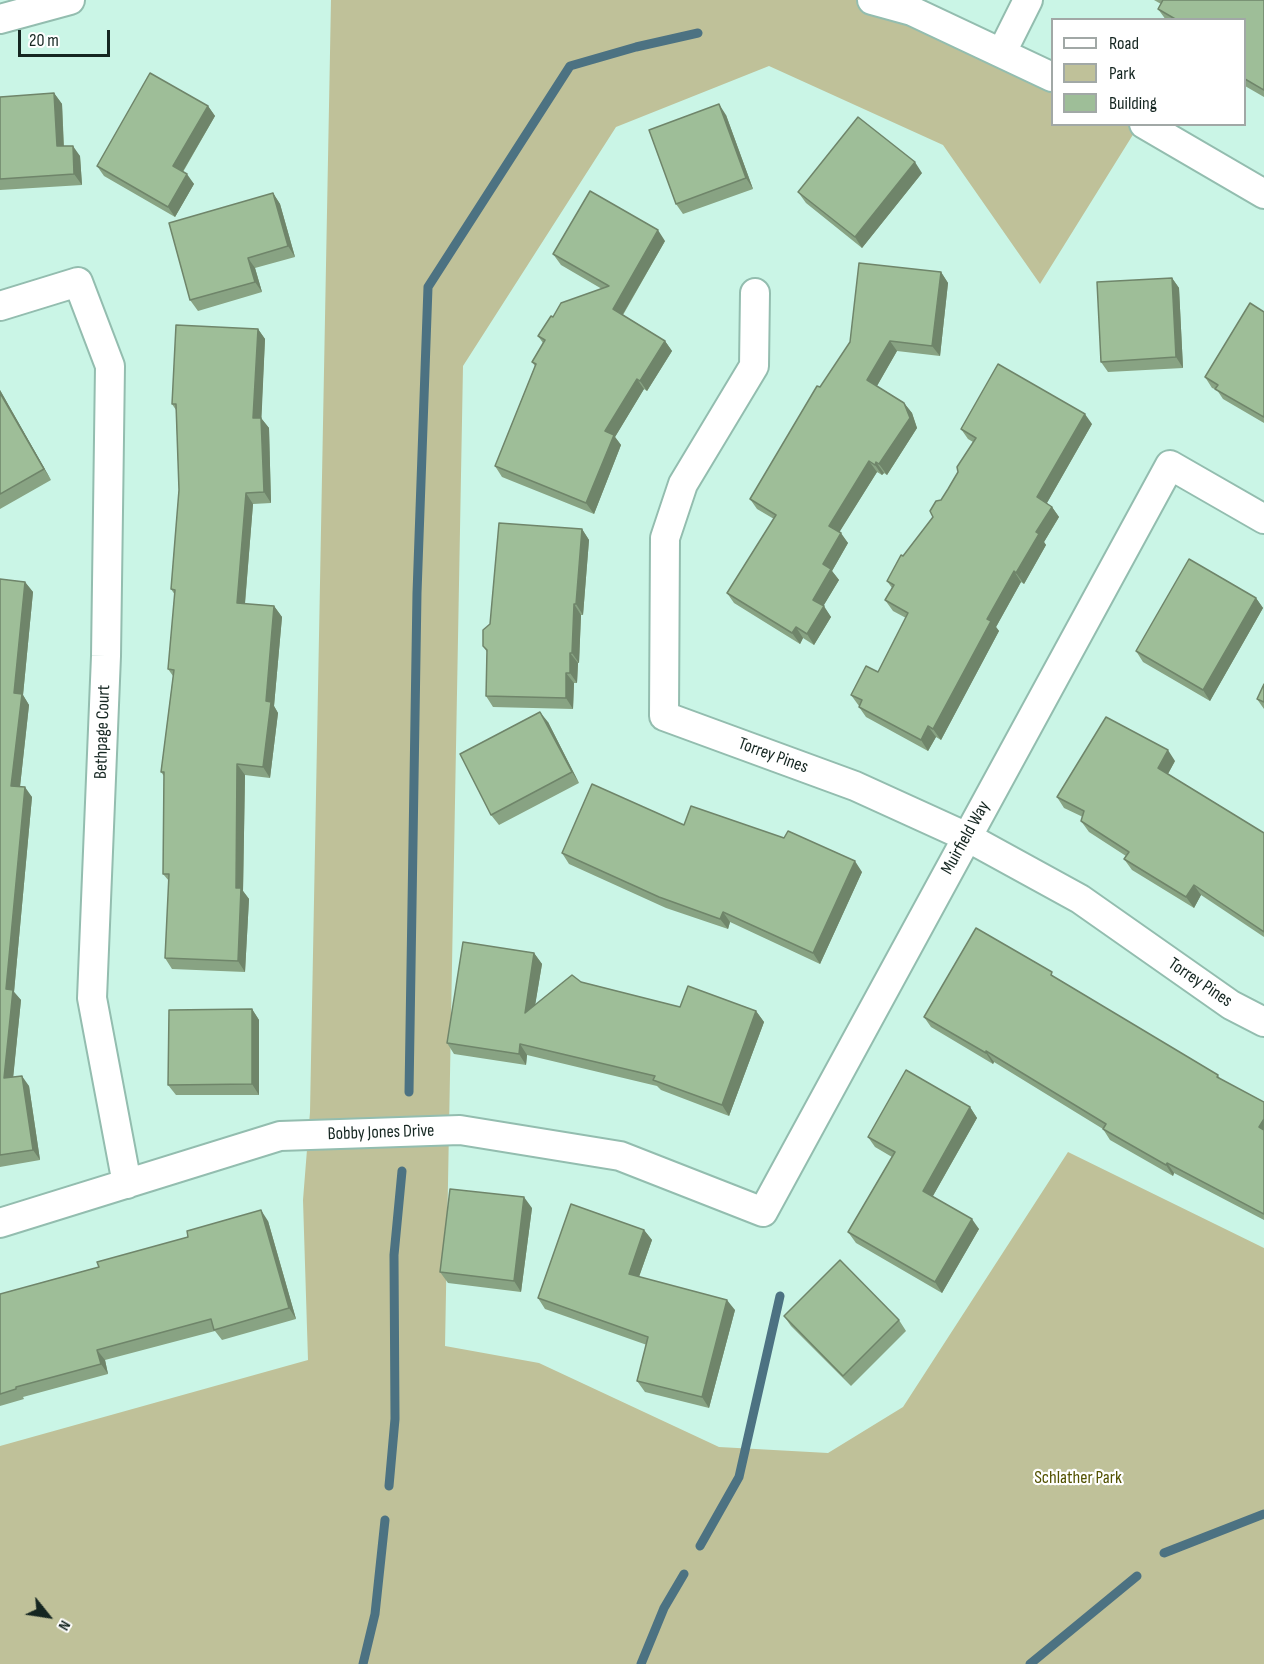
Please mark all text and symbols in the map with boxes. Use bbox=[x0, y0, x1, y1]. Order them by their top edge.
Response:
scale bar bbox=[21, 18, 112, 56]
legend bbox=[1051, 18, 1246, 126]
text: 20 m bbox=[29, 30, 59, 51]
text: Road bbox=[1109, 33, 1139, 54]
text: Park bbox=[1109, 63, 1135, 84]
text: Building bbox=[1109, 93, 1157, 114]
street label: Bethpage Court bbox=[91, 684, 115, 780]
street label: Torrey Pines bbox=[735, 733, 811, 779]
street label: Muirfield Way bbox=[937, 797, 995, 879]
street label: Torrey Pines bbox=[1164, 954, 1236, 1012]
street label: Bobby Jones Drive bbox=[327, 1120, 435, 1146]
park label: Schlather Park bbox=[1034, 1467, 1122, 1489]
north arrow bbox=[18, 1586, 78, 1646]
text: N bbox=[54, 1617, 74, 1634]

